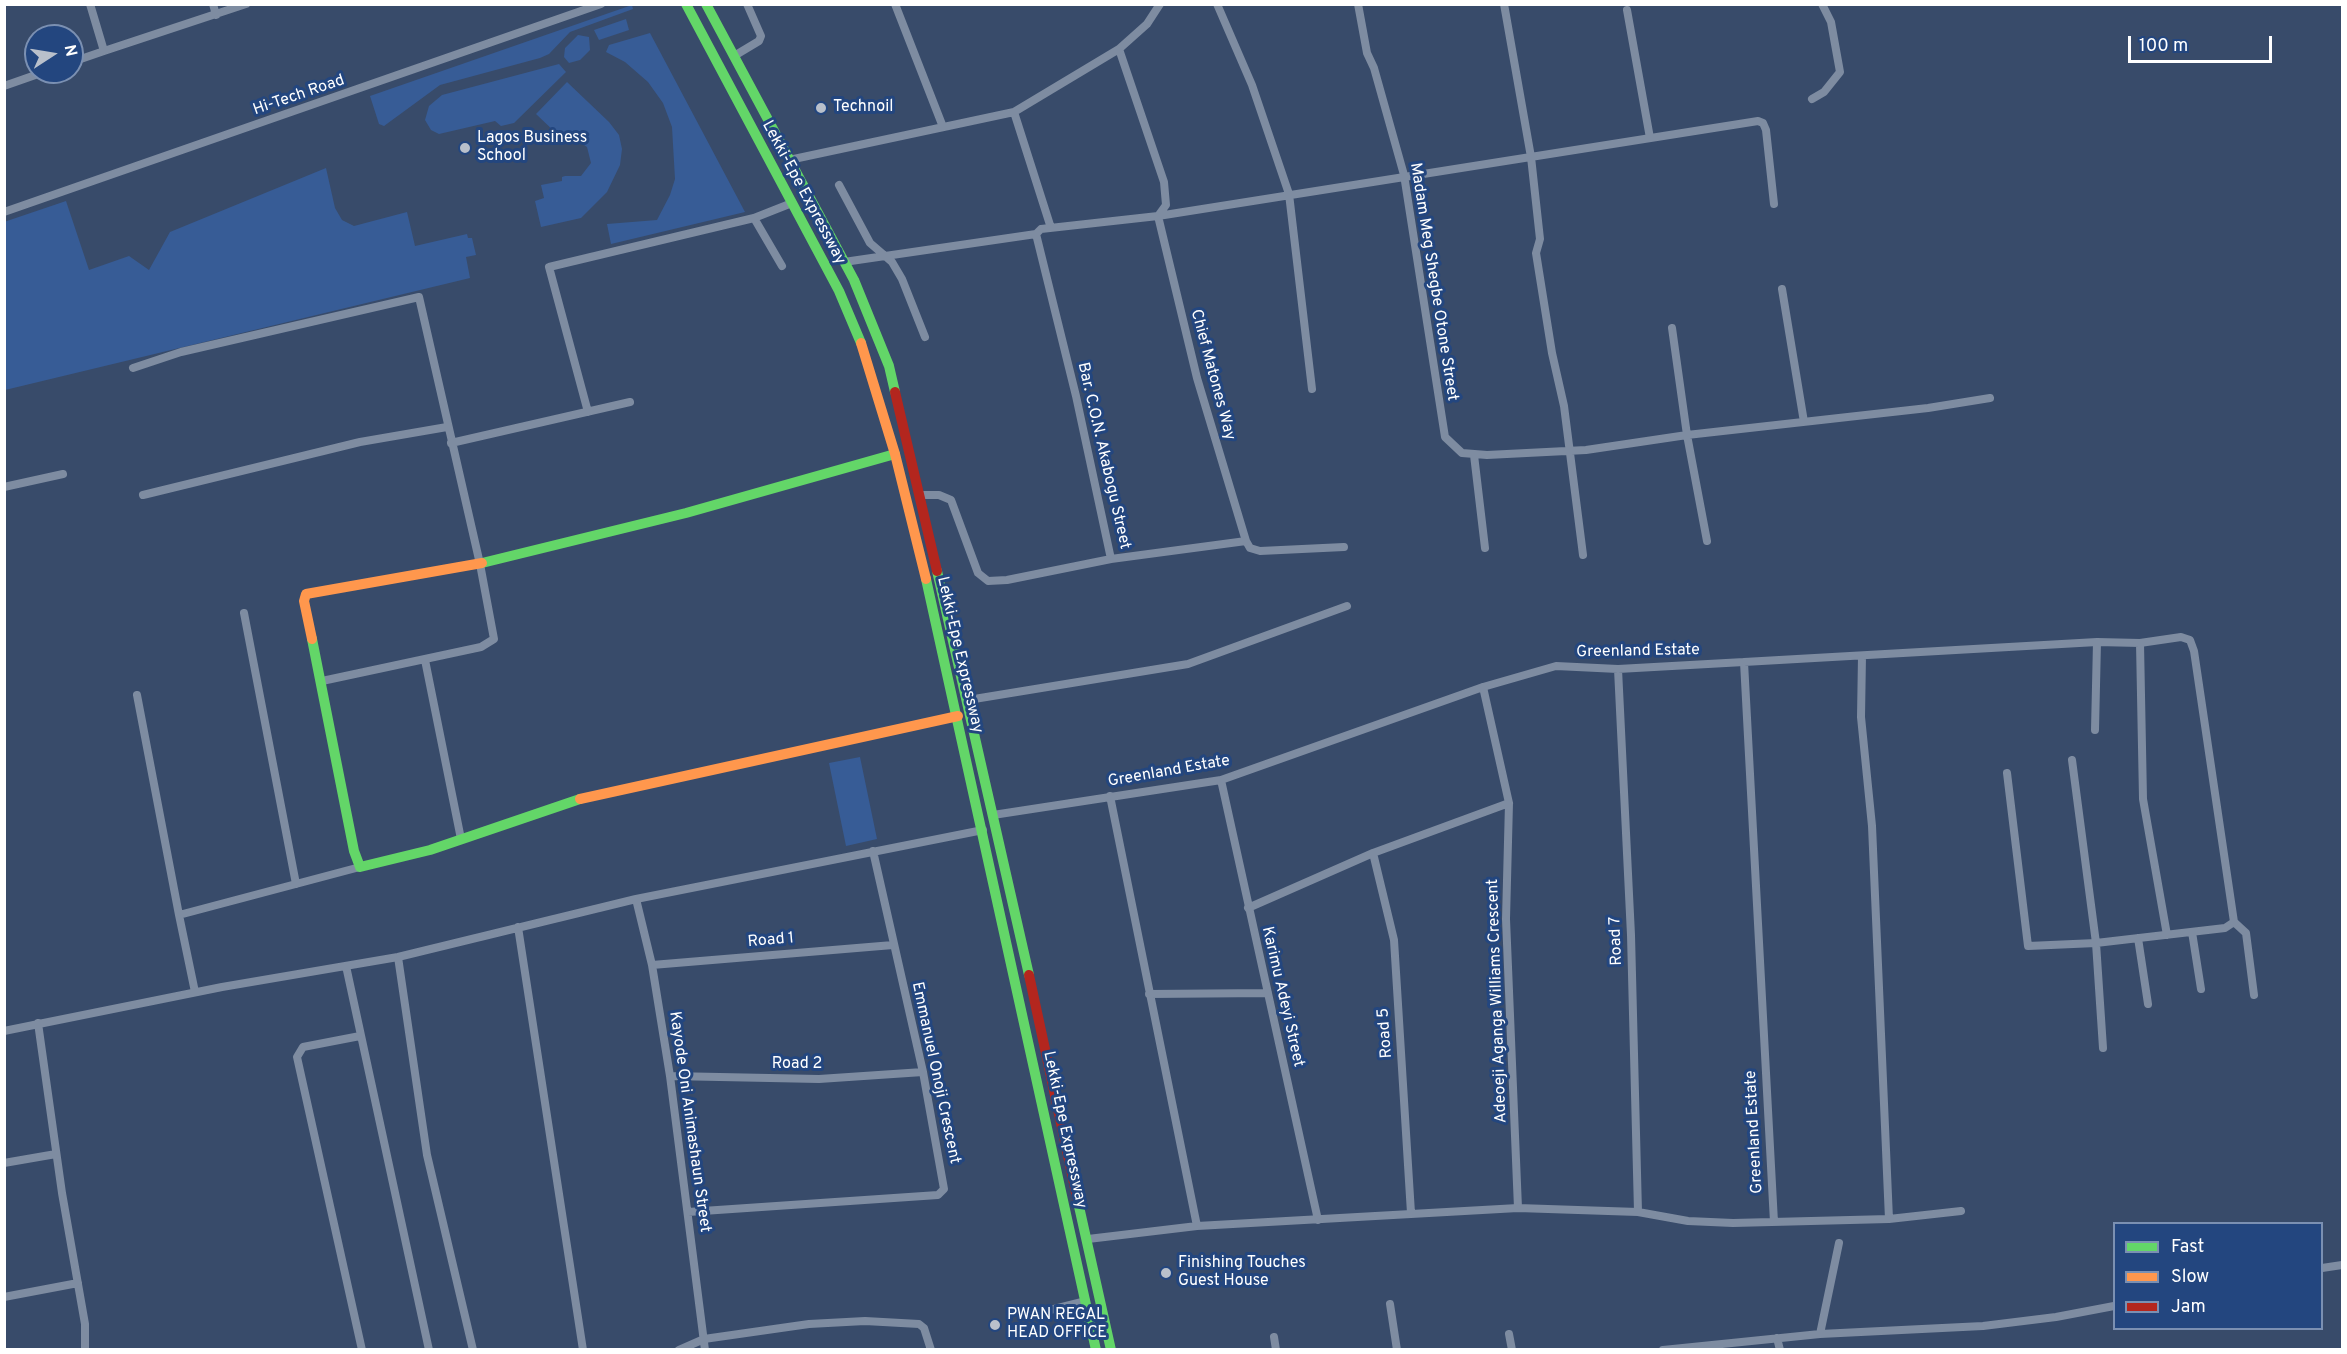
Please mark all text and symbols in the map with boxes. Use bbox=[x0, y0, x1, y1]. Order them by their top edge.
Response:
north arrow bbox=[24, 24, 84, 84]
scale bar bbox=[2131, 24, 2275, 62]
text: 100 m bbox=[2139, 35, 2188, 58]
text: N bbox=[59, 43, 81, 58]
street label: Hi-Tech Road bbox=[251, 71, 347, 121]
place label: Technoil bbox=[833, 98, 893, 118]
marker: Technoil bbox=[814, 101, 828, 115]
street label: Lekki-Epe Expressway bbox=[757, 118, 849, 268]
place label: Lagos Business School bbox=[477, 129, 587, 167]
marker: Lagos Business School bbox=[458, 141, 472, 155]
street label: Madam Meg Shegbe Otone Street bbox=[1405, 162, 1461, 402]
street label: Chief Matones Way bbox=[1185, 307, 1239, 443]
street label: Bar. C.O.N. Akabogu Street bbox=[1072, 361, 1134, 551]
street label: Lekki-Epe Expressway bbox=[932, 575, 986, 735]
street label: Greenland Estate bbox=[1576, 641, 1700, 663]
street label: Greenland Estate bbox=[1107, 752, 1231, 792]
street label: Adeoeji Aganga Williams Crescent bbox=[1484, 879, 1512, 1123]
street label: Road 7 bbox=[1607, 916, 1627, 966]
street label: Karimu Adeyi Street bbox=[1256, 925, 1308, 1069]
street label: Road 1 bbox=[747, 929, 795, 953]
street label: Emmanuel Onoji Crescent bbox=[906, 980, 964, 1166]
street label: Road 5 bbox=[1375, 1007, 1397, 1059]
street label: Kayode Oni Animashaun Street bbox=[664, 1010, 714, 1234]
street label: Lekki-Epe Expressway bbox=[1038, 1050, 1090, 1210]
street label: Road 2 bbox=[772, 1055, 822, 1075]
street label: Greenland Estate bbox=[1742, 1070, 1768, 1194]
legend bbox=[2113, 1222, 2323, 1330]
text: Fast bbox=[2171, 1236, 2204, 1259]
place label: Finishing Touches Guest House bbox=[1178, 1254, 1306, 1292]
marker: Finishing Touches Guest House bbox=[1159, 1266, 1173, 1280]
text: Slow bbox=[2171, 1266, 2209, 1289]
text: Jam bbox=[2171, 1296, 2206, 1319]
place label: PWAN REGAL HEAD OFFICE bbox=[1007, 1306, 1107, 1344]
marker: PWAN REGAL HEAD OFFICE bbox=[988, 1318, 1002, 1332]

